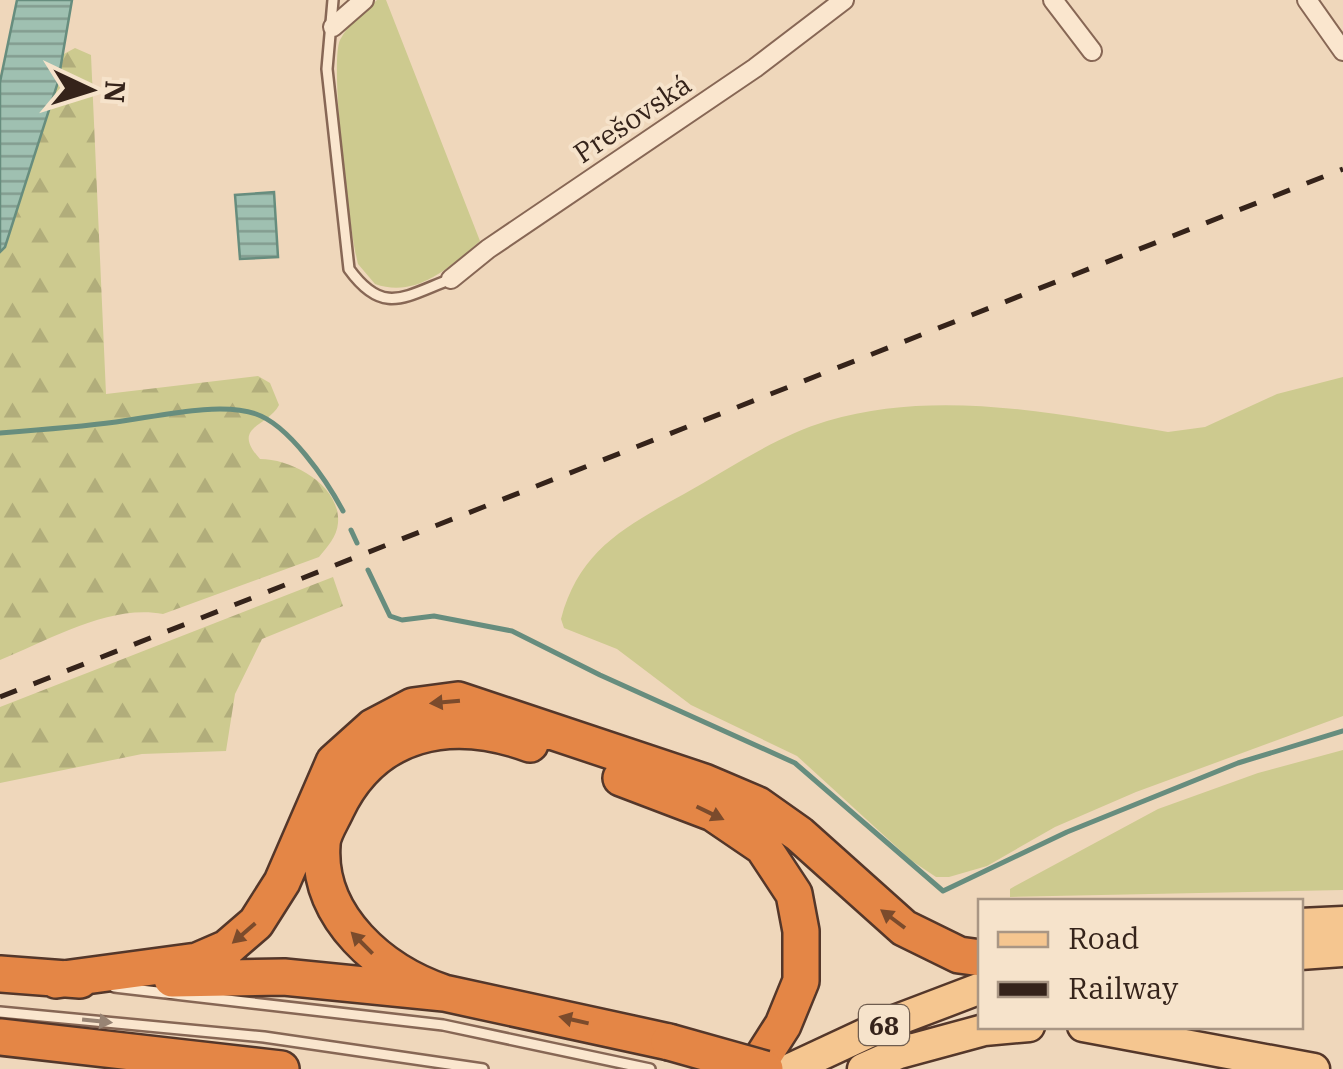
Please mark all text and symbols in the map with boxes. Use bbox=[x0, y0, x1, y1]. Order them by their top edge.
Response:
north arrow bbox=[40, 40, 140, 140]
street label: Prešovská bbox=[566, 65, 698, 171]
text: N bbox=[96, 79, 135, 104]
one-way arrow bbox=[428, 695, 460, 711]
one-way arrow bbox=[696, 805, 725, 822]
legend bbox=[978, 899, 1303, 1029]
one-way arrow bbox=[880, 910, 906, 930]
text: Road bbox=[1068, 918, 1140, 957]
one-way arrow bbox=[231, 922, 256, 944]
one-way arrow bbox=[350, 931, 374, 955]
text: Railway bbox=[1068, 968, 1178, 1007]
road number: 68 bbox=[859, 1005, 909, 1045]
one-way arrow bbox=[558, 1012, 589, 1027]
one-way arrow bbox=[82, 1013, 113, 1029]

